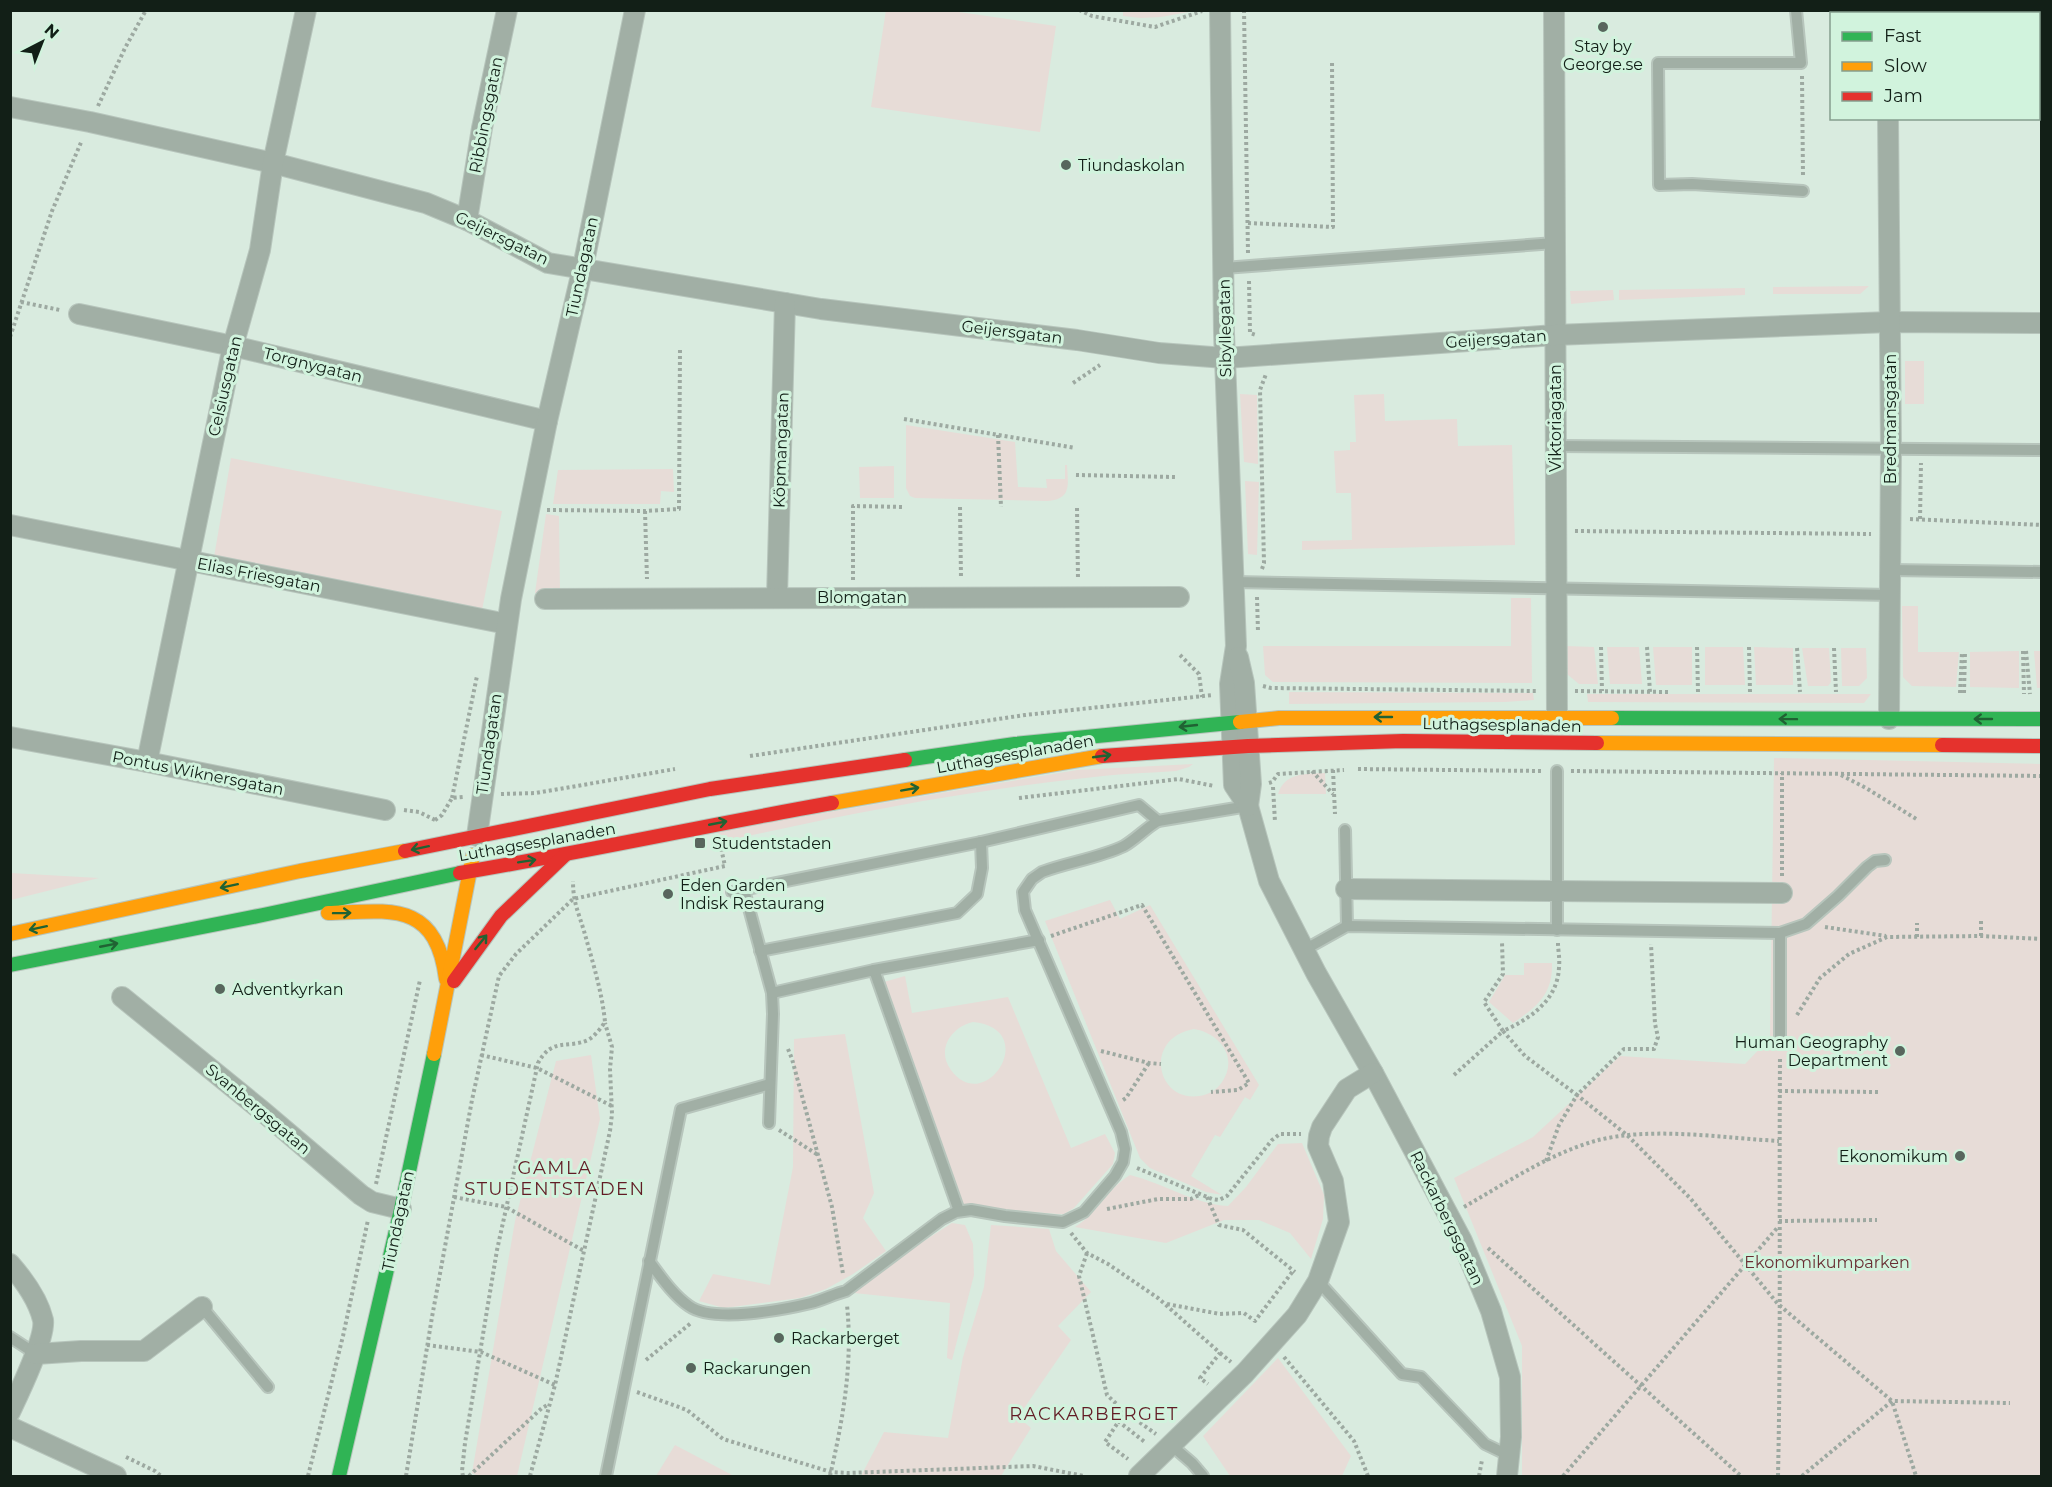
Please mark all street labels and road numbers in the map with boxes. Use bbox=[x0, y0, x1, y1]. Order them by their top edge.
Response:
street label: Ribbingsgatan bbox=[465, 55, 507, 175]
street label: Geijersgatan bbox=[452, 207, 552, 269]
street label: Tiundagatan bbox=[562, 215, 602, 319]
street label: Sibyllegatan bbox=[1215, 279, 1235, 377]
street label: Geijersgatan bbox=[961, 316, 1063, 348]
street label: Geijersgatan bbox=[1445, 326, 1547, 352]
street label: Celsiusgatan bbox=[204, 334, 246, 438]
street label: Torgnygatan bbox=[262, 344, 364, 386]
street label: Bredmansgatan bbox=[1881, 354, 1900, 484]
street label: Viktoriagatan bbox=[1546, 364, 1565, 472]
street label: Köpmangatan bbox=[769, 392, 793, 508]
street label: Elias Friesgatan bbox=[196, 554, 322, 596]
street label: Blomgatan bbox=[817, 588, 907, 607]
street label: Tiundagatan bbox=[472, 692, 506, 796]
street label: Luthagsesplanaden bbox=[1422, 714, 1582, 736]
street label: Luthagsesplanaden bbox=[935, 731, 1095, 777]
street label: Pontus Wiknersgatan bbox=[111, 747, 285, 799]
street label: Luthagsesplanaden bbox=[457, 819, 617, 865]
street label: Svanbergsgatan bbox=[202, 1060, 314, 1158]
street label: Rackarbergsgatan bbox=[1406, 1148, 1488, 1288]
street label: Tiundagatan bbox=[378, 1169, 418, 1273]

